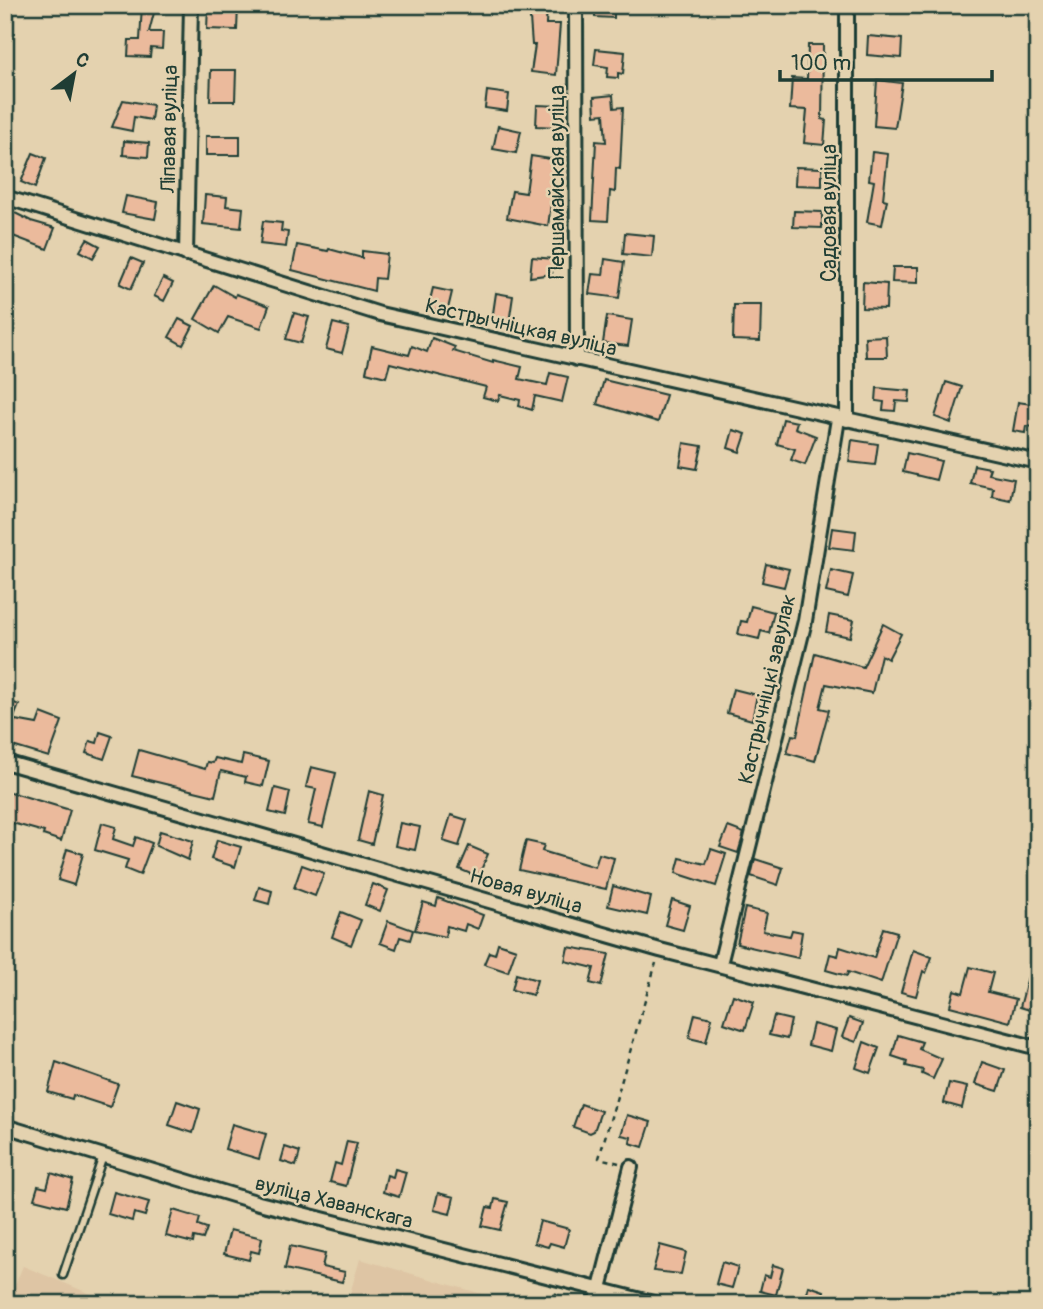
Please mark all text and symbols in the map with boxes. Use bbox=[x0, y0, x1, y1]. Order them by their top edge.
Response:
north arrow bbox=[38, 38, 108, 108]
scale bar bbox=[780, 38, 992, 82]
text: С bbox=[71, 47, 94, 74]
text: 100 m bbox=[791, 50, 851, 77]
street label: Ліпавая вуліца bbox=[155, 65, 184, 194]
street label: Першамайская вуліца bbox=[544, 85, 571, 279]
street label: Садовая вуліца bbox=[816, 144, 843, 282]
street label: Кастрычніцкая вуліца bbox=[422, 292, 619, 363]
street label: Кастрычніцкі завулак bbox=[733, 591, 802, 787]
street label: Новая вуліца bbox=[466, 863, 585, 920]
street label: вуліца Хаванскага bbox=[252, 1170, 415, 1235]

